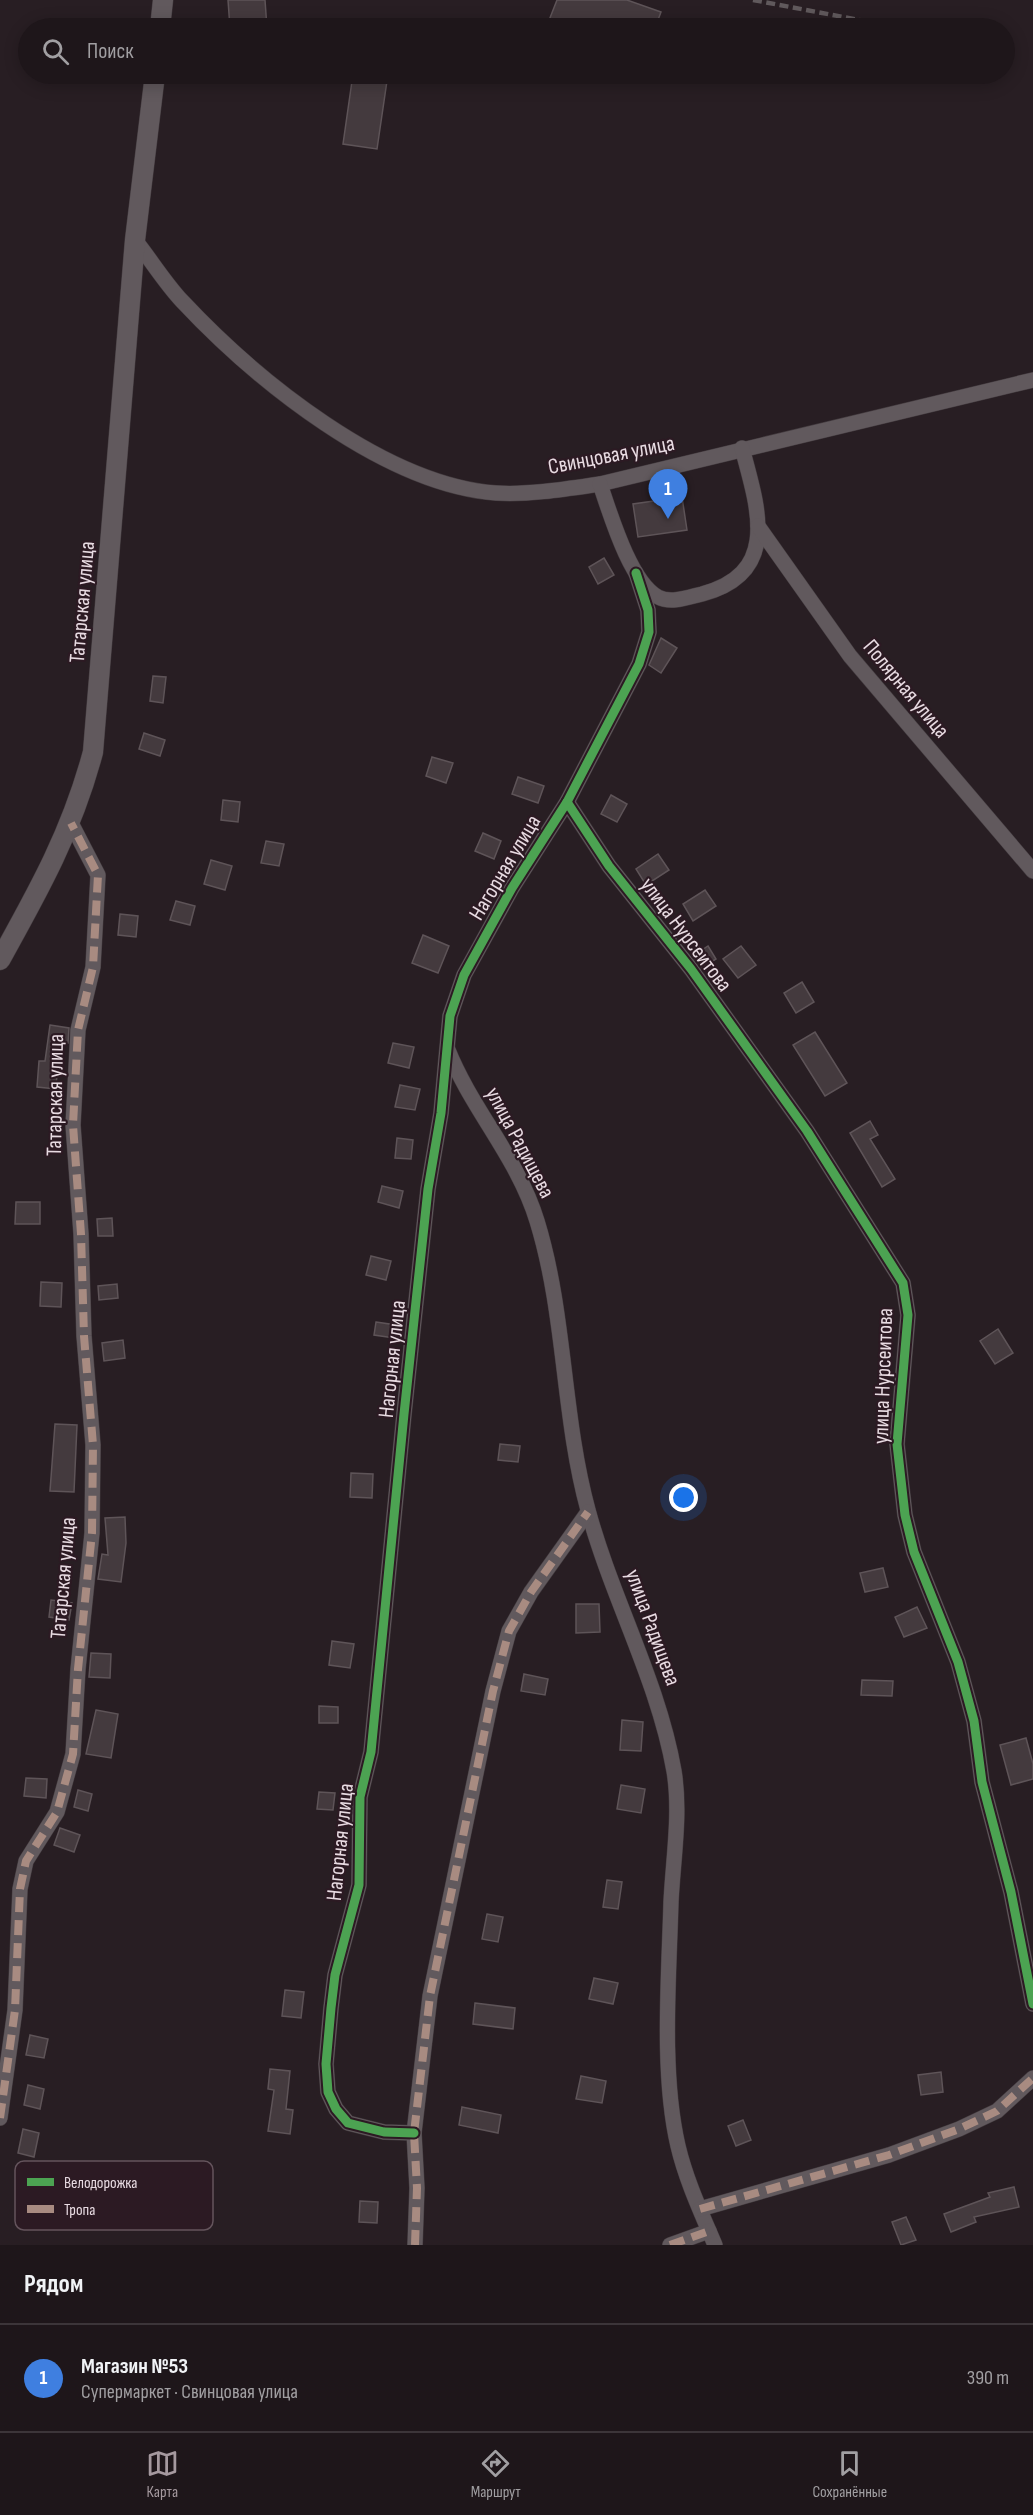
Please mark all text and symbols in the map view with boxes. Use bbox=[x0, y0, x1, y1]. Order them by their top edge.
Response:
search box bbox=[18, 18, 1015, 84]
icon: search bbox=[39, 35, 72, 68]
text: Поиск bbox=[87, 38, 133, 65]
street label: Свинцовая улица bbox=[546, 430, 677, 481]
pin: 1 bbox=[648, 470, 688, 519]
street label: Татарская улица bbox=[64, 540, 101, 664]
street label: Полярная улица bbox=[857, 634, 955, 744]
street label: Нагорная улица bbox=[463, 810, 547, 925]
street label: улица Нурсеитова bbox=[634, 873, 737, 997]
street label: Татарская улица bbox=[41, 1034, 70, 1156]
street label: улица Радищева bbox=[479, 1083, 560, 1203]
street label: Нагорная улица bbox=[373, 1299, 412, 1419]
street label: улица Нурсеитова bbox=[868, 1308, 899, 1444]
your location bbox=[669, 1483, 698, 1512]
street label: Татарская улица bbox=[45, 1516, 82, 1640]
street label: улица Радищева bbox=[619, 1566, 686, 1689]
street label: Нагорная улица bbox=[321, 1782, 360, 1902]
legend bbox=[15, 2161, 213, 2230]
text: Велодорожка bbox=[64, 2174, 137, 2193]
text: Тропа bbox=[64, 2201, 95, 2220]
text: Рядом bbox=[24, 2269, 83, 2300]
text: Магазин №53 bbox=[81, 2353, 188, 2380]
text: 1 bbox=[40, 2366, 47, 2390]
text: 390 m bbox=[967, 2366, 1009, 2390]
text: Супермаркет · Свинцовая улица bbox=[81, 2380, 298, 2404]
tab: Карта bbox=[146, 2447, 179, 2502]
tab: Маршрут bbox=[471, 2447, 521, 2502]
tab: Сохранённые bbox=[812, 2447, 887, 2502]

